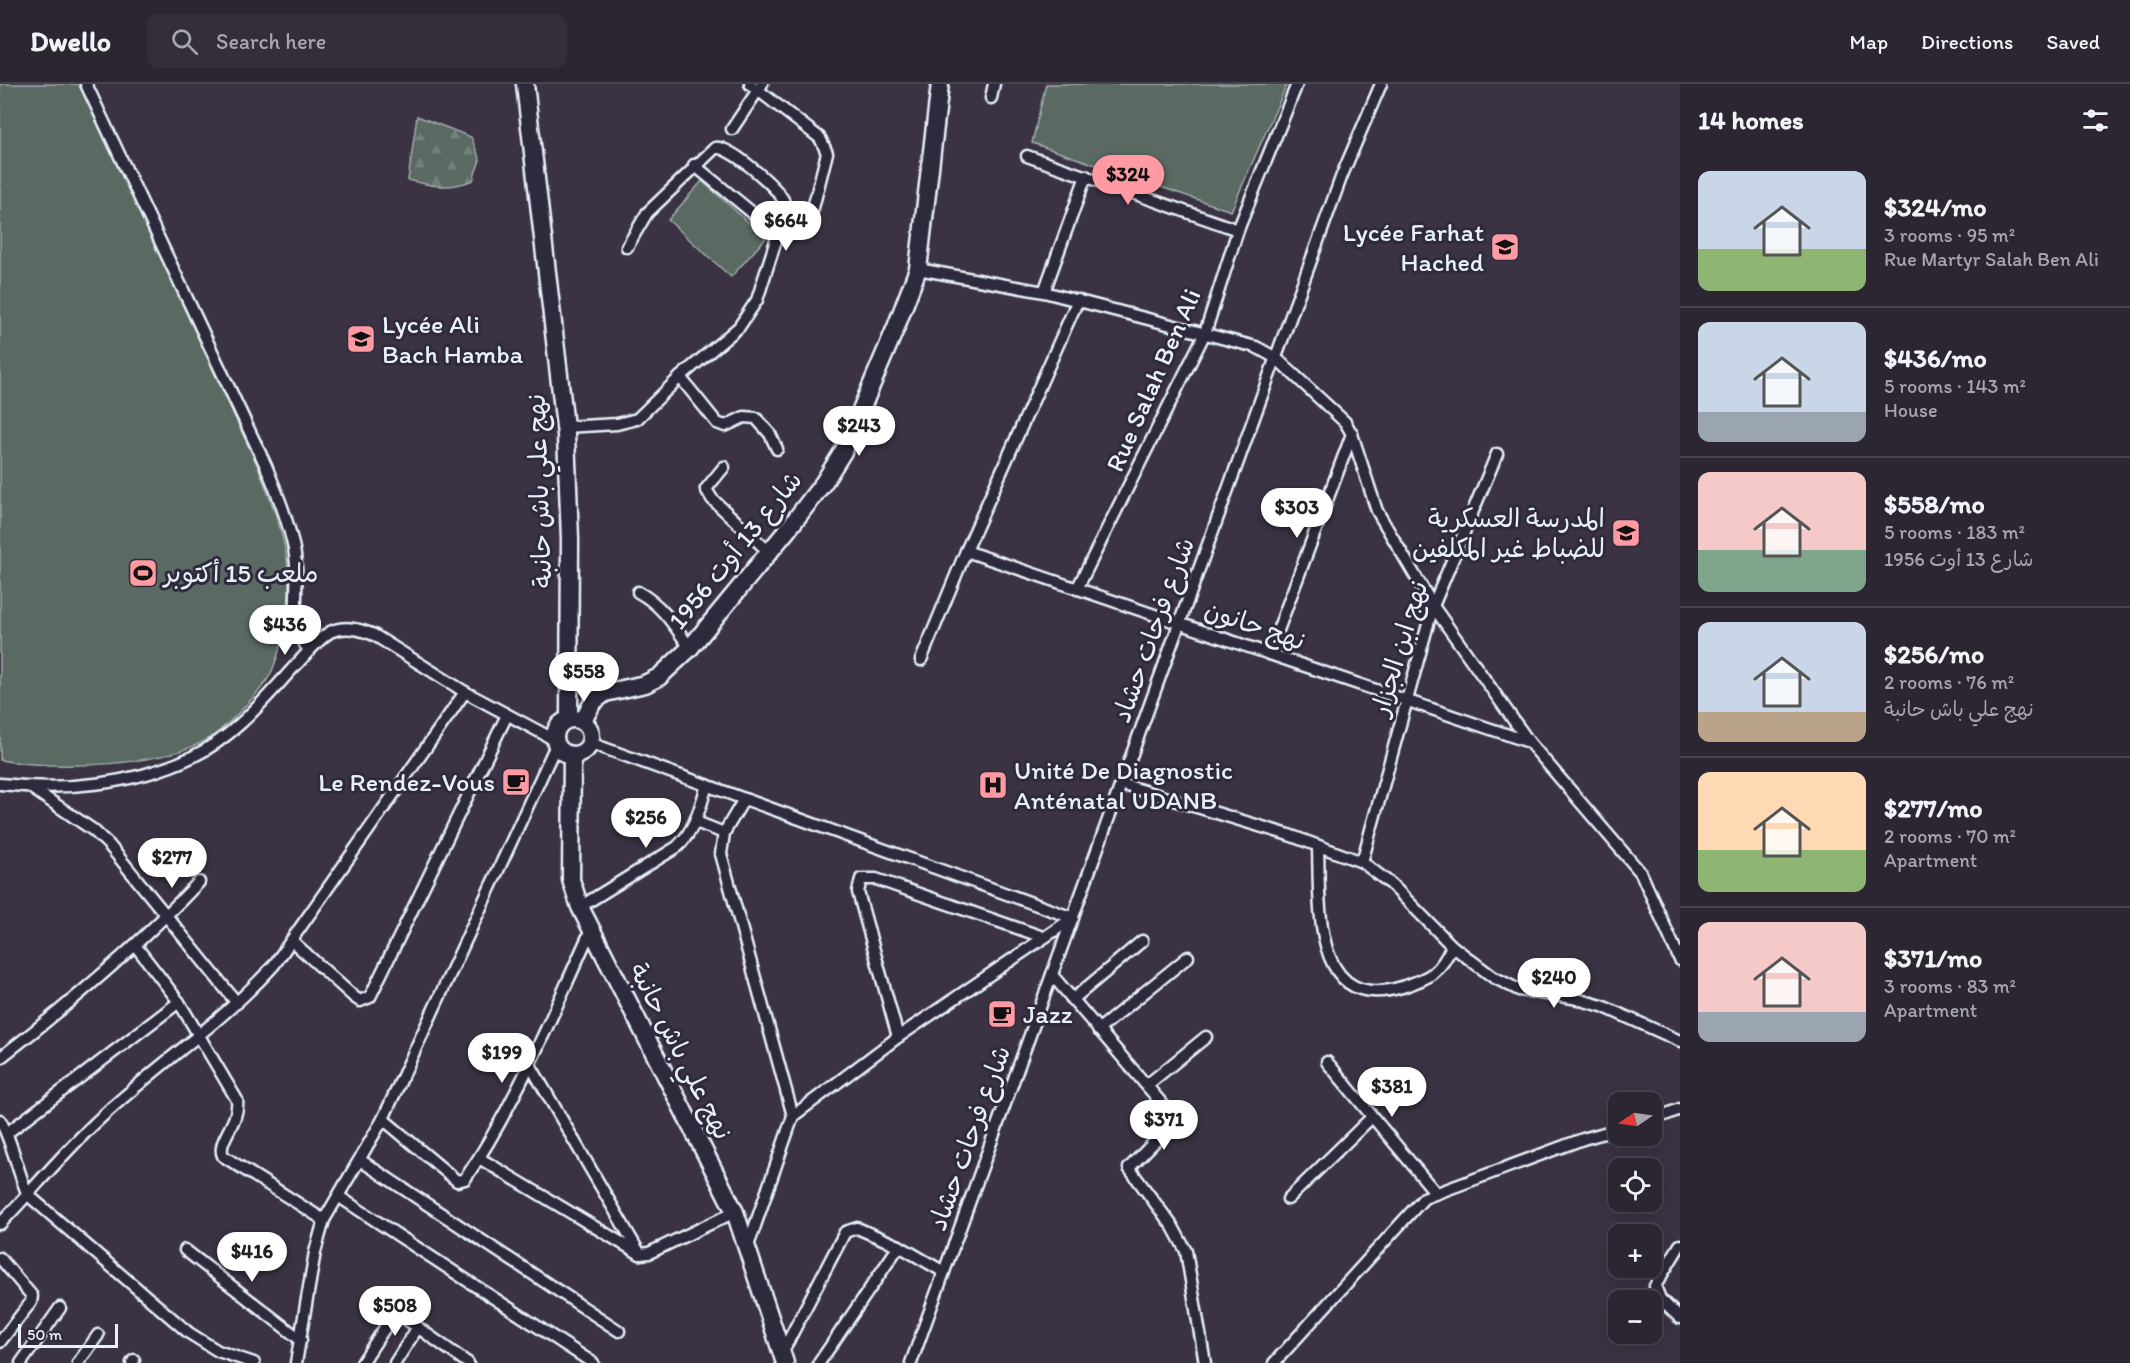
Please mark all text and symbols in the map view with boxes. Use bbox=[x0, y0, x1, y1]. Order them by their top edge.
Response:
search box bbox=[147, 14, 567, 68]
text: Dwello bbox=[30, 24, 111, 58]
icon: search bbox=[168, 25, 201, 58]
text: Search here bbox=[216, 28, 326, 55]
text: Map bbox=[1850, 29, 1888, 54]
text: Directions bbox=[1921, 29, 2013, 54]
text: Saved bbox=[2046, 29, 2100, 54]
text: 14 homes bbox=[1698, 104, 1804, 136]
icon: filters bbox=[2079, 104, 2112, 137]
pin: $324 bbox=[1092, 155, 1164, 206]
text: $324 bbox=[1106, 162, 1150, 186]
text: $324/mo bbox=[1884, 191, 1987, 223]
icon: home bbox=[1746, 195, 1818, 267]
pin: $664 bbox=[750, 201, 822, 252]
text: $664 bbox=[764, 208, 808, 232]
place label: Lycée Farhat Hached bbox=[1343, 216, 1484, 278]
text: 3 rooms · 95 m² bbox=[1884, 223, 2015, 247]
school or university icon: Lycée Farhat Hached bbox=[1489, 231, 1521, 263]
text: Rue Martyr Salah Ben Ali bbox=[1884, 247, 2099, 271]
street label: Rue Salah Ben Ali bbox=[1098, 284, 1208, 476]
place label: Lycée Ali Bach Hamba bbox=[382, 308, 524, 370]
school or university icon: Lycée Ali Bach Hamba bbox=[345, 323, 377, 355]
text: $436/mo bbox=[1884, 342, 1987, 374]
icon: home bbox=[1746, 346, 1818, 418]
text: 5 rooms · 143 m² bbox=[1884, 374, 2026, 398]
street label: نهج علي باش حانبة bbox=[520, 393, 565, 589]
text: House bbox=[1884, 398, 1938, 422]
pin: $243 bbox=[823, 406, 895, 457]
text: $243 bbox=[837, 413, 881, 437]
street label: شارع 13 أوت 1956 bbox=[661, 464, 810, 637]
pin: $303 bbox=[1261, 488, 1333, 539]
text: $558/mo bbox=[1884, 488, 1985, 520]
text: $303 bbox=[1275, 495, 1319, 519]
icon: home bbox=[1746, 496, 1818, 568]
place label: المدرسة العسكرية للضباط غير المكلفين bbox=[1412, 502, 1605, 564]
school or university icon: المدرسة العسكرية للضباط غير المكلفين bbox=[1610, 517, 1642, 549]
text: 5 rooms · 183 m² bbox=[1884, 520, 2025, 544]
street label: شارع فرحات حشاد bbox=[1105, 533, 1203, 728]
text: شارع 13 أوت 1956 bbox=[1884, 547, 2034, 571]
sports icon: ملعب 15 أكتوبر bbox=[127, 557, 159, 589]
place label: ملعب 15 أكتوبر bbox=[162, 557, 318, 590]
street label: نهج ابن الجزار bbox=[1363, 577, 1437, 722]
street label: نهج حانون bbox=[1200, 593, 1310, 659]
pin: $436 bbox=[249, 605, 321, 656]
text: $436 bbox=[263, 612, 307, 636]
text: $256/mo bbox=[1884, 638, 1984, 670]
icon: home bbox=[1746, 646, 1818, 718]
pin: $558 bbox=[548, 652, 620, 703]
text: $558 bbox=[563, 659, 605, 683]
text: 2 rooms · 76 m² bbox=[1884, 670, 2014, 694]
text: نهج علي باش حانبة bbox=[1884, 697, 2034, 721]
place label: Unité De Diagnostic Anténatal UDANB bbox=[1014, 754, 1233, 816]
place label: Le Rendez-Vous bbox=[318, 766, 495, 798]
cafe icon: Le Rendez-Vous bbox=[500, 766, 532, 798]
hospital icon: Unité De Diagnostic Anténatal UDANB bbox=[977, 769, 1009, 801]
text: $277/mo bbox=[1884, 792, 1983, 824]
icon: home bbox=[1746, 796, 1818, 868]
pin: $256 bbox=[610, 798, 682, 849]
text: $256 bbox=[625, 805, 667, 829]
text: 2 rooms · 70 m² bbox=[1884, 824, 2016, 848]
pin: $277 bbox=[136, 838, 208, 889]
text: $277 bbox=[152, 845, 192, 869]
text: Apartment bbox=[1884, 848, 1977, 872]
text: $371/mo bbox=[1884, 942, 1982, 974]
icon: home bbox=[1746, 946, 1818, 1018]
street label: نهج علي باش حانبة bbox=[616, 957, 739, 1148]
pin: $240 bbox=[1518, 958, 1590, 1009]
text: $240 bbox=[1532, 965, 1577, 989]
text: 3 rooms · 83 m² bbox=[1884, 974, 2016, 998]
cafe icon: Jazz bbox=[986, 998, 1018, 1030]
place label: Jazz bbox=[1023, 998, 1073, 1030]
text: Apartment bbox=[1884, 998, 1977, 1022]
pin: $199 bbox=[466, 1033, 538, 1084]
text: $199 bbox=[482, 1040, 522, 1064]
street label: شارع فرحات حشاد bbox=[921, 1041, 1019, 1236]
pin: $381 bbox=[1356, 1067, 1428, 1118]
text: $381 bbox=[1371, 1074, 1413, 1098]
north arrow bbox=[1608, 1092, 1662, 1146]
map controls bbox=[1608, 1092, 1662, 1344]
pin: $371 bbox=[1128, 1100, 1200, 1151]
text: $371 bbox=[1144, 1107, 1184, 1131]
button: locate bbox=[1608, 1158, 1662, 1212]
button: + bbox=[1608, 1224, 1662, 1278]
pin: $416 bbox=[216, 1232, 288, 1283]
text: $416 bbox=[231, 1239, 273, 1263]
pin: $508 bbox=[359, 1286, 431, 1337]
button: − bbox=[1608, 1290, 1662, 1344]
text: $508 bbox=[373, 1293, 417, 1317]
scale bar bbox=[18, 1321, 118, 1348]
text: 50 m bbox=[27, 1325, 62, 1344]

